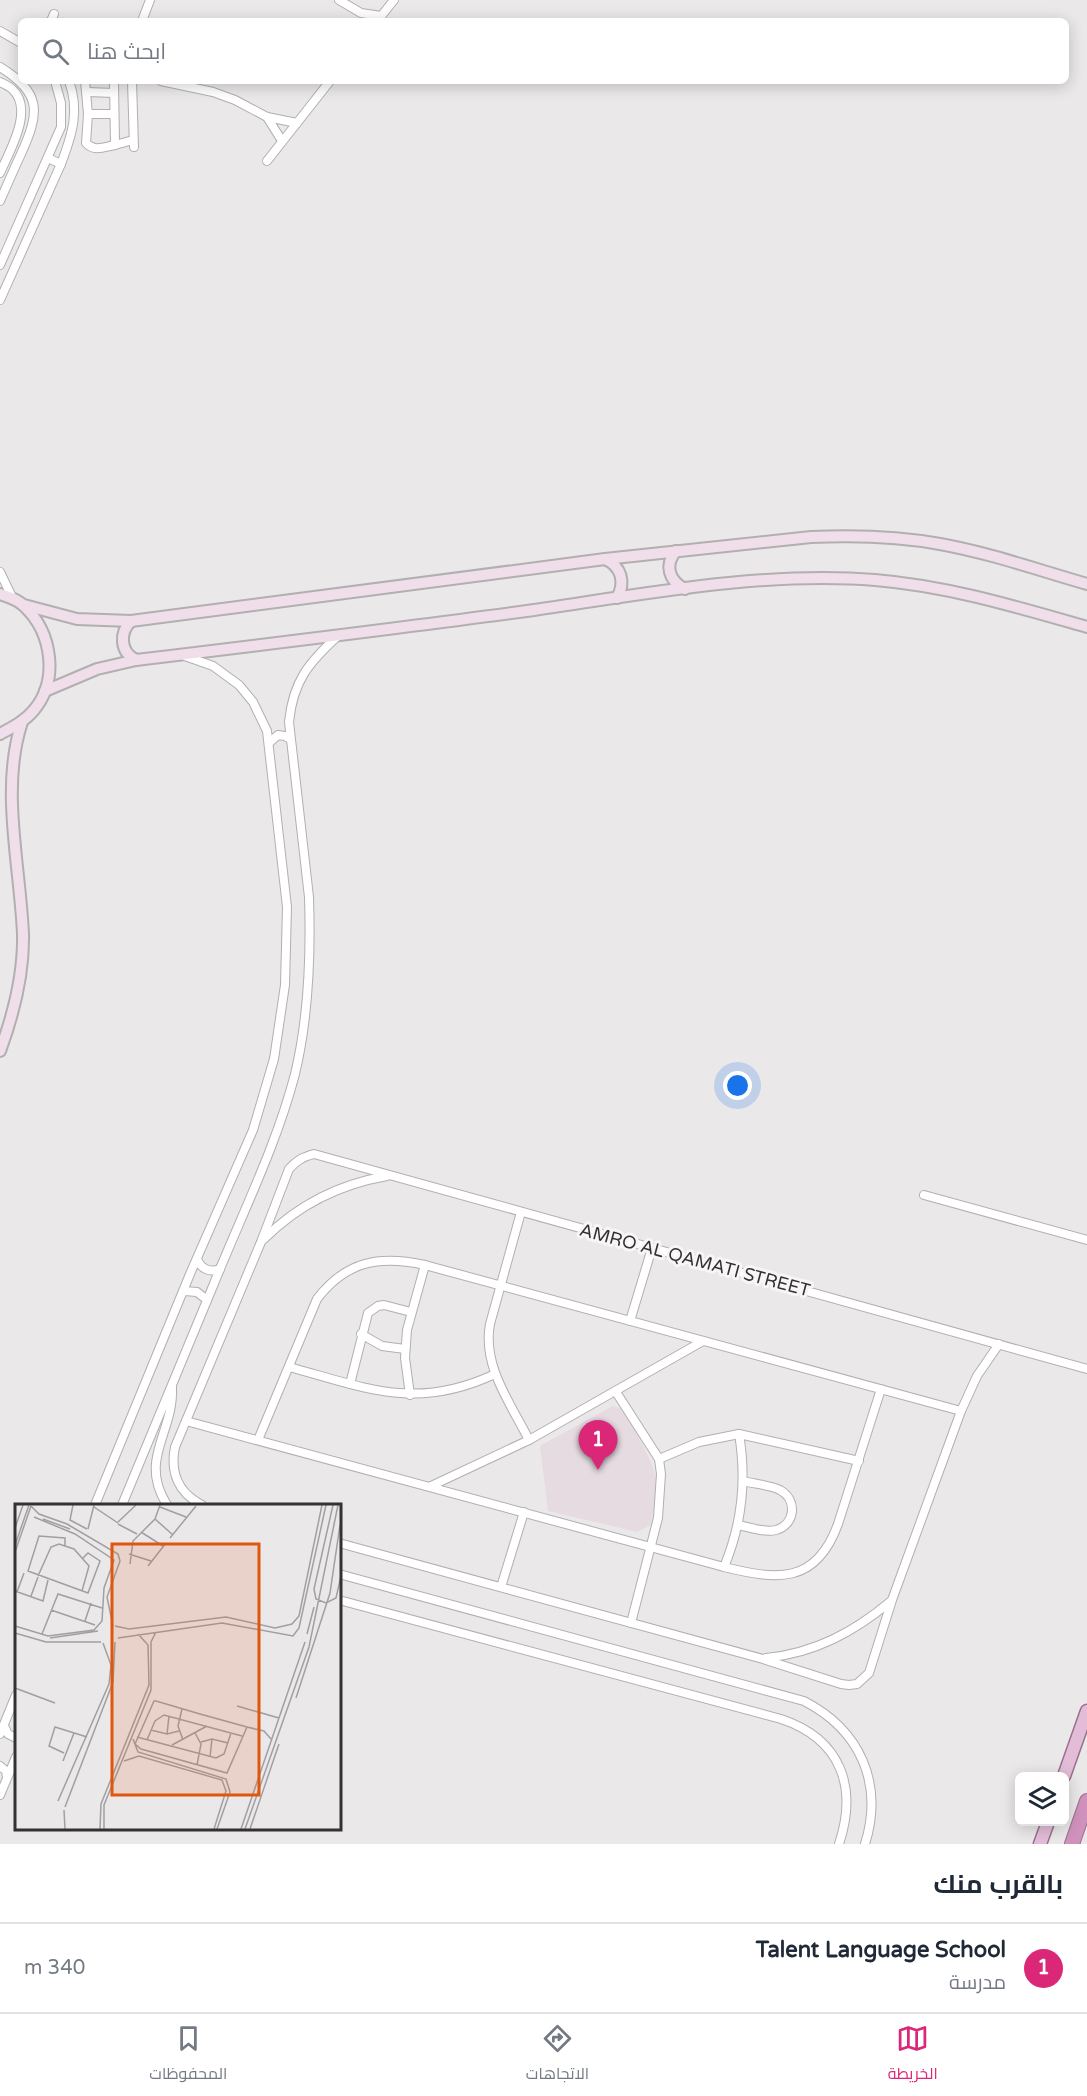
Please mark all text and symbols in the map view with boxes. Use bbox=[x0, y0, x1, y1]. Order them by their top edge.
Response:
search box bbox=[18, 18, 1069, 84]
icon: search bbox=[39, 35, 72, 68]
text: ابحث هنا bbox=[87, 39, 166, 65]
your location bbox=[723, 1071, 752, 1100]
street label: AMRO AL QAMATI STREET bbox=[577, 1219, 813, 1301]
pin: 1 bbox=[578, 1420, 618, 1470]
inset map bbox=[15, 1504, 340, 1829]
map controls bbox=[1015, 1772, 1069, 1826]
button: layers bbox=[1015, 1772, 1069, 1826]
text: بالقرب منك bbox=[934, 1869, 1063, 1900]
text: Talent Language School bbox=[756, 1937, 1006, 1963]
text: 340 m bbox=[24, 1956, 85, 1980]
text: 1 bbox=[1037, 1956, 1050, 1980]
text: مدرسة bbox=[949, 1971, 1006, 1995]
tab: المحفوظات bbox=[149, 2022, 227, 2088]
tab: الاتجاهات bbox=[526, 2022, 589, 2088]
tab: الخريطة bbox=[888, 2022, 938, 2088]

